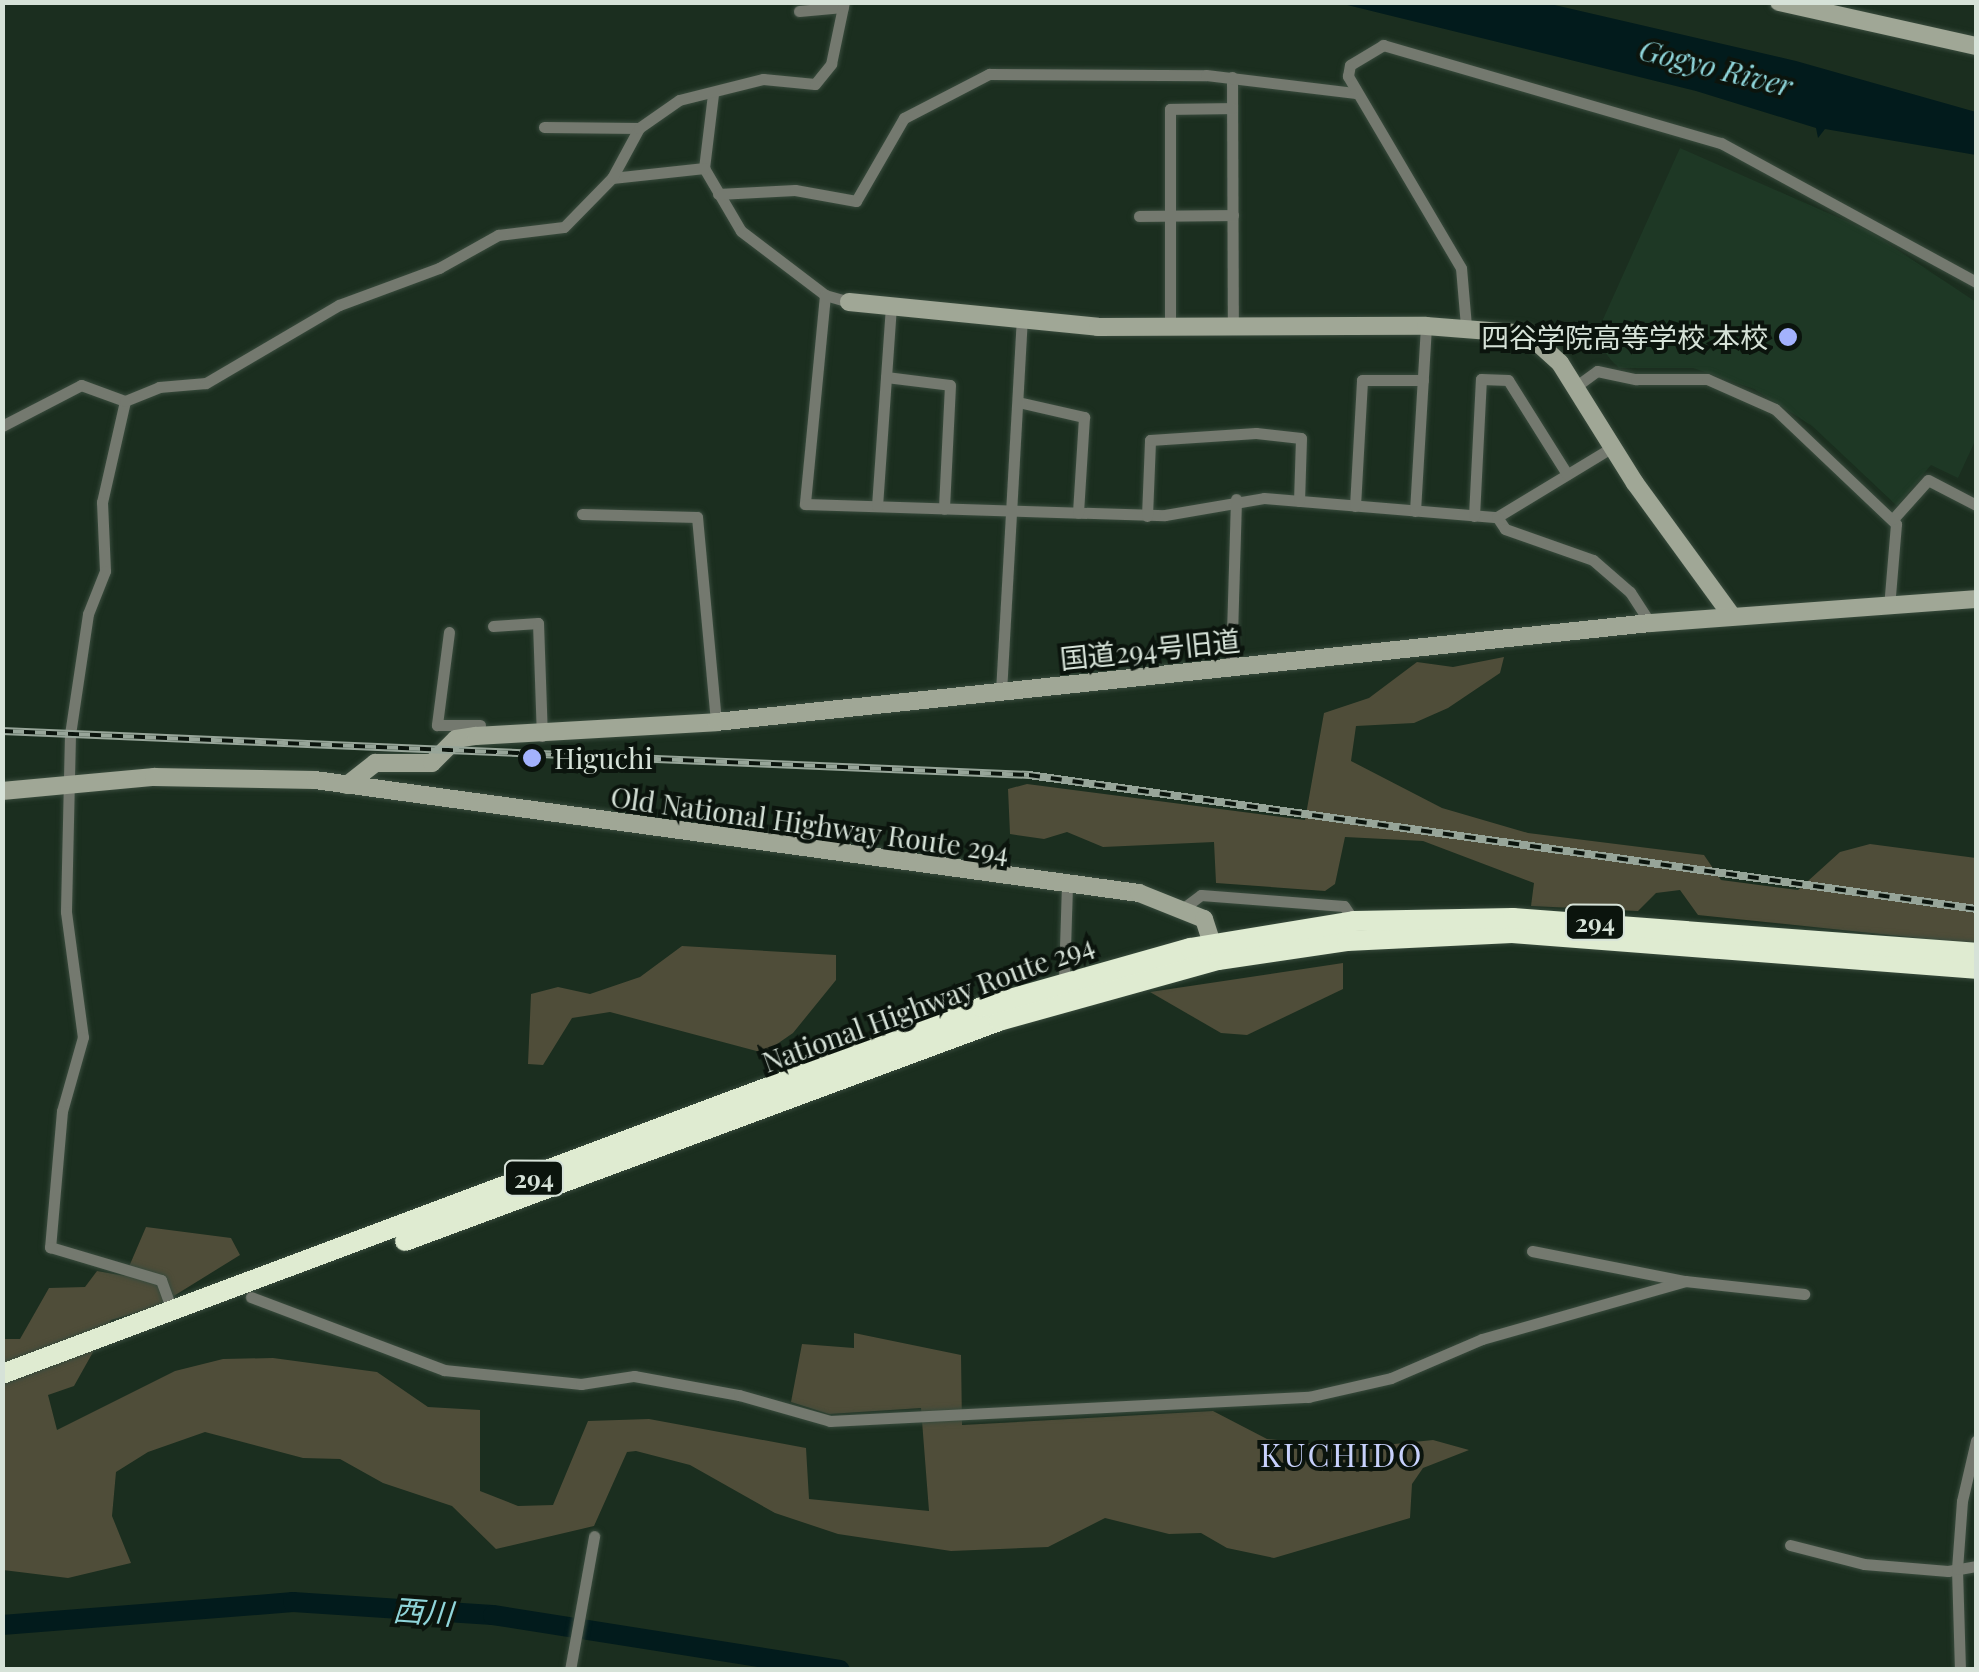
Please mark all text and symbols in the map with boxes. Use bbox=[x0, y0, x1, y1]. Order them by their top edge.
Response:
water label: Gogyo River bbox=[1636, 31, 1796, 103]
place label: 四谷学院高等学校 本校 bbox=[1481, 320, 1768, 354]
marker: 四谷学院高等学校 本校 bbox=[1777, 326, 1799, 348]
street label: 国道294号旧道 bbox=[1058, 623, 1242, 675]
place label: Higuchi bbox=[554, 741, 653, 775]
marker: Higuchi bbox=[519, 745, 545, 771]
street label: Old National Highway Route 294 bbox=[608, 779, 1012, 869]
road number: 294 bbox=[1562, 902, 1628, 942]
street label: National Highway Route 294 bbox=[757, 927, 1099, 1079]
road number: 294 bbox=[502, 1158, 566, 1198]
district label: KUCHIDO bbox=[1260, 1435, 1424, 1473]
water label: 西川 bbox=[392, 1591, 454, 1631]

